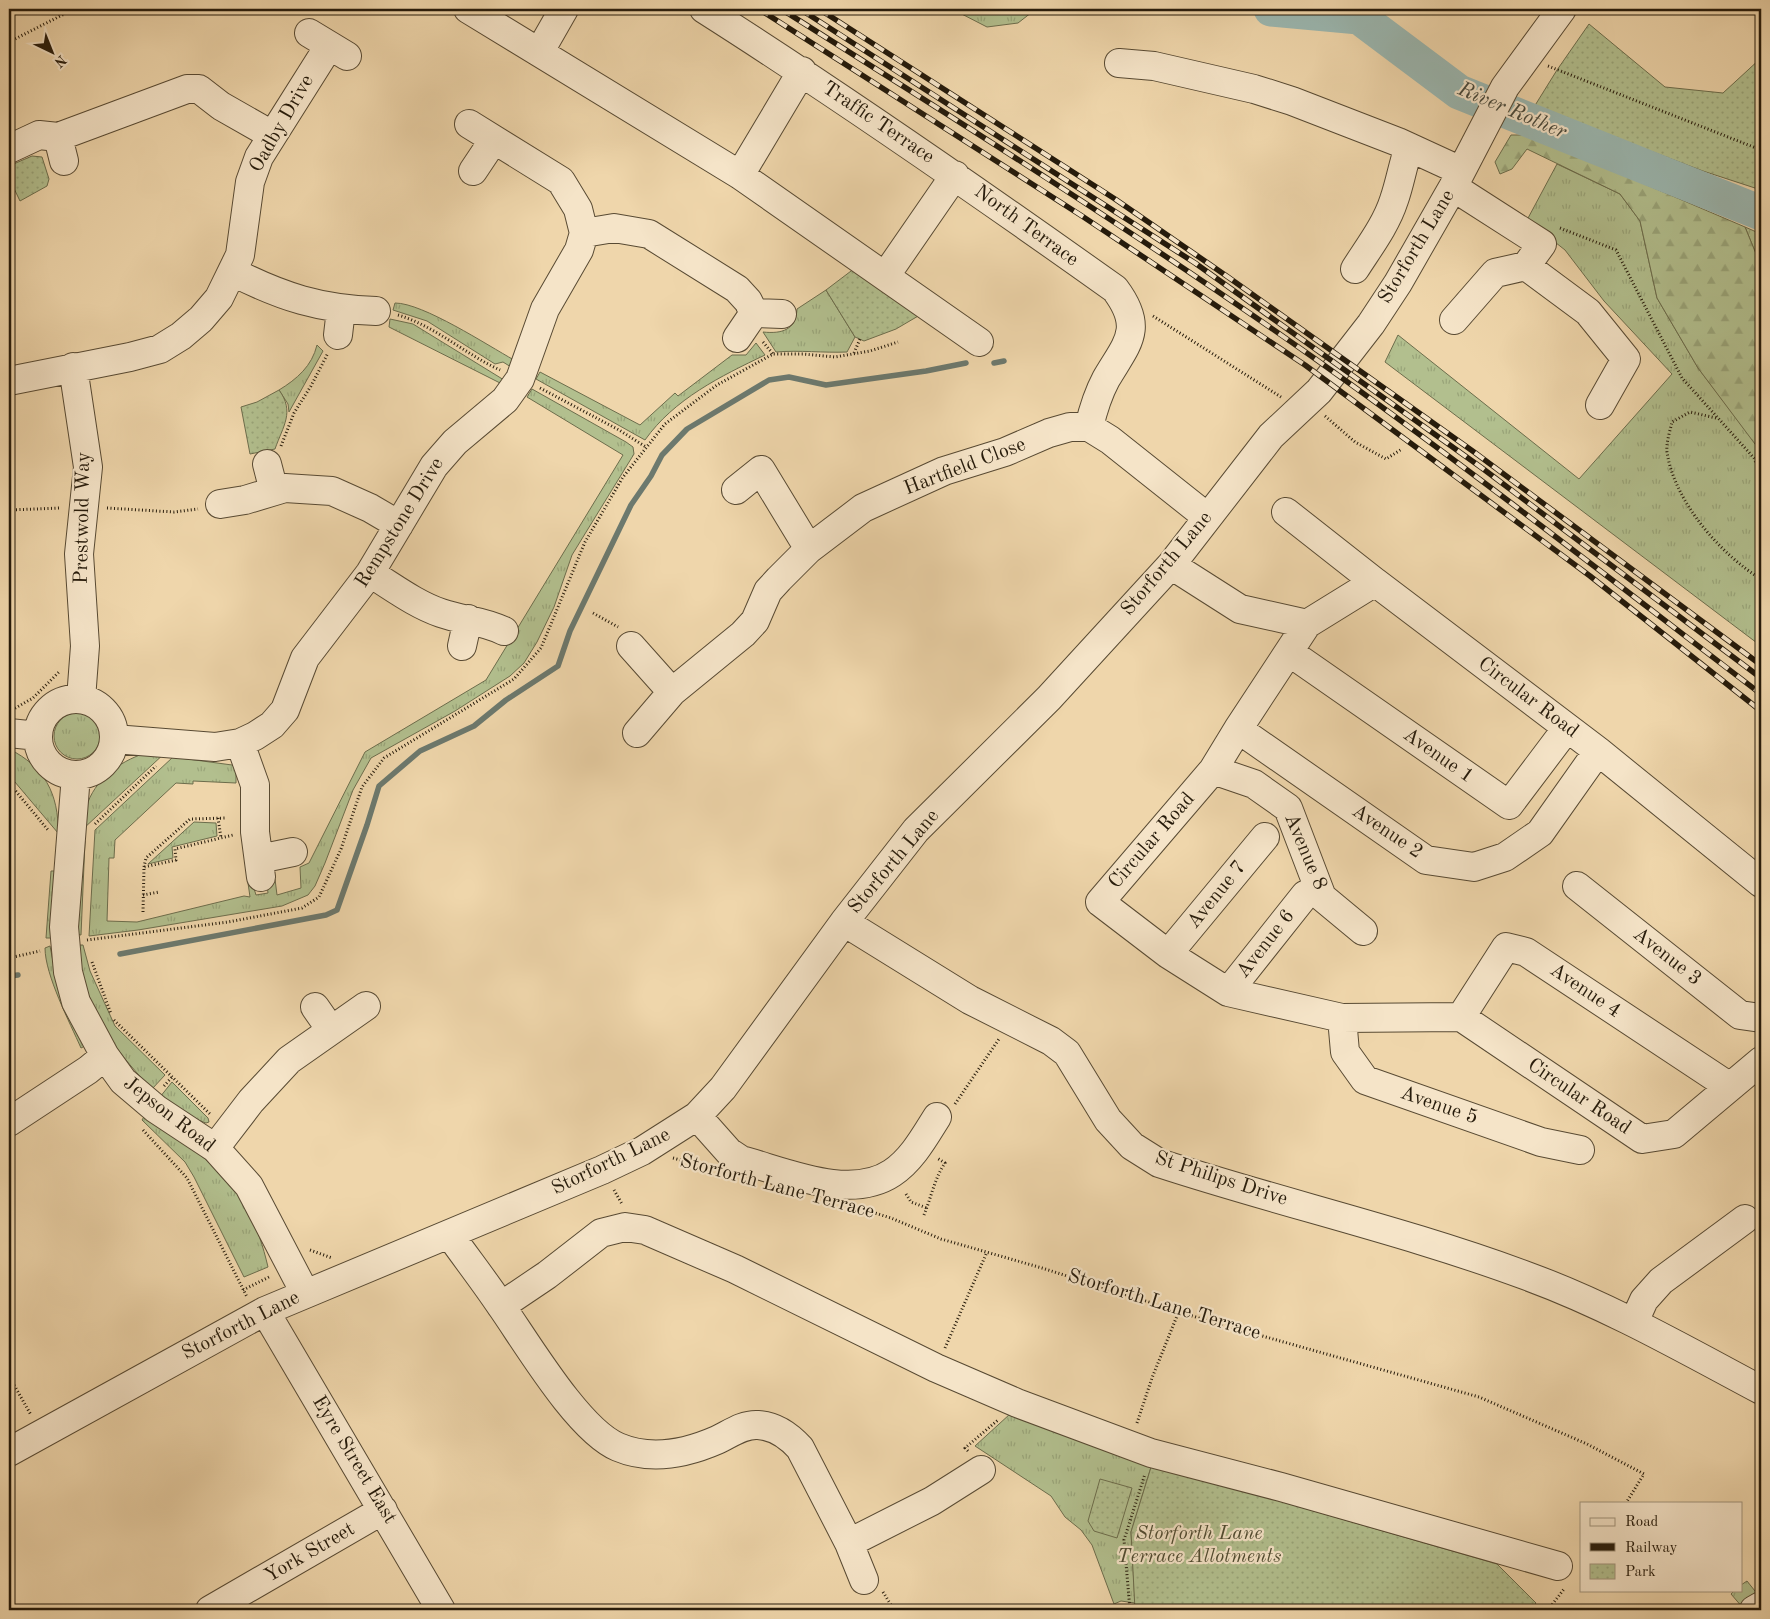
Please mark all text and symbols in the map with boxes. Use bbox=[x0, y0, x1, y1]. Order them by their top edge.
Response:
north arrow bbox=[28, 28, 78, 78]
text: N bbox=[51, 52, 69, 70]
street label: Oadby Drive bbox=[246, 72, 318, 176]
street label: Traffic Terrace bbox=[818, 78, 938, 168]
water label: River Rother bbox=[1454, 78, 1570, 144]
street label: North Terrace bbox=[970, 182, 1082, 270]
street label: Storforth Lane bbox=[1375, 187, 1459, 307]
street label: Hartfield Close bbox=[901, 435, 1029, 499]
street label: Prestwold Way bbox=[72, 451, 94, 584]
street label: Rempstone Drive bbox=[352, 455, 448, 591]
street label: Storforth Lane bbox=[1118, 508, 1216, 620]
street label: Circular Road bbox=[1474, 654, 1582, 742]
street label: Avenue 1 bbox=[1399, 725, 1477, 787]
street label: Circular Road bbox=[1105, 789, 1199, 893]
street label: Avenue 2 bbox=[1348, 801, 1426, 863]
street label: Storforth Lane bbox=[845, 806, 943, 918]
street label: Avenue 8 bbox=[1280, 811, 1330, 893]
street label: Avenue 7 bbox=[1184, 857, 1250, 933]
street label: Avenue 6 bbox=[1233, 906, 1299, 982]
street label: Avenue 3 bbox=[1629, 924, 1705, 990]
street label: Avenue 4 bbox=[1546, 960, 1624, 1022]
street label: Circular Road bbox=[1524, 1055, 1634, 1139]
street label: Jepson Road bbox=[120, 1073, 218, 1157]
street label: Avenue 5 bbox=[1398, 1083, 1480, 1129]
street label: Storforth Lane bbox=[549, 1125, 673, 1199]
street label: St Philips Drive bbox=[1152, 1148, 1290, 1210]
street label: Storforth Lane Terrace bbox=[677, 1151, 877, 1223]
street label: Storforth Lane Terrace bbox=[1065, 1266, 1263, 1344]
street label: Storforth Lane bbox=[179, 1288, 303, 1364]
street label: Eyre Street East bbox=[308, 1393, 400, 1527]
legend bbox=[1580, 1502, 1742, 1592]
text: Road bbox=[1625, 1515, 1659, 1530]
street label: York Street bbox=[262, 1519, 358, 1587]
park label: Storforth Lane Terrace Allotments bbox=[1117, 1524, 1281, 1567]
text: Railway bbox=[1625, 1541, 1678, 1556]
text: Park bbox=[1625, 1565, 1656, 1580]

